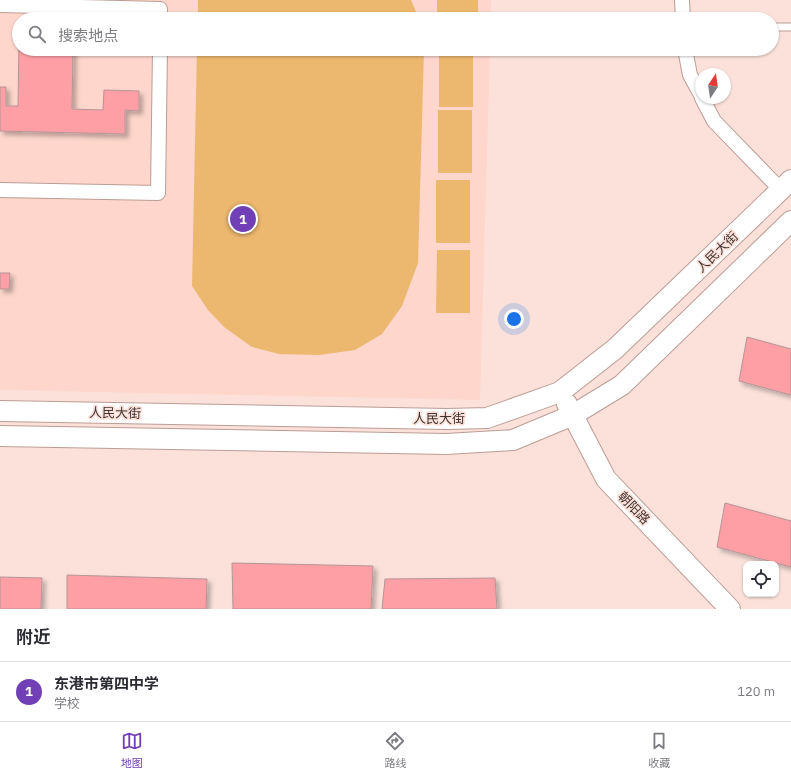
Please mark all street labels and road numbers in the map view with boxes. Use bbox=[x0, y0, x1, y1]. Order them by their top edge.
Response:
street label: 人民大街 bbox=[692, 228, 742, 276]
street label: 人民大街 bbox=[89, 404, 141, 422]
street label: 人民大街 bbox=[413, 410, 465, 427]
street label: 朝阳路 bbox=[614, 488, 654, 528]

